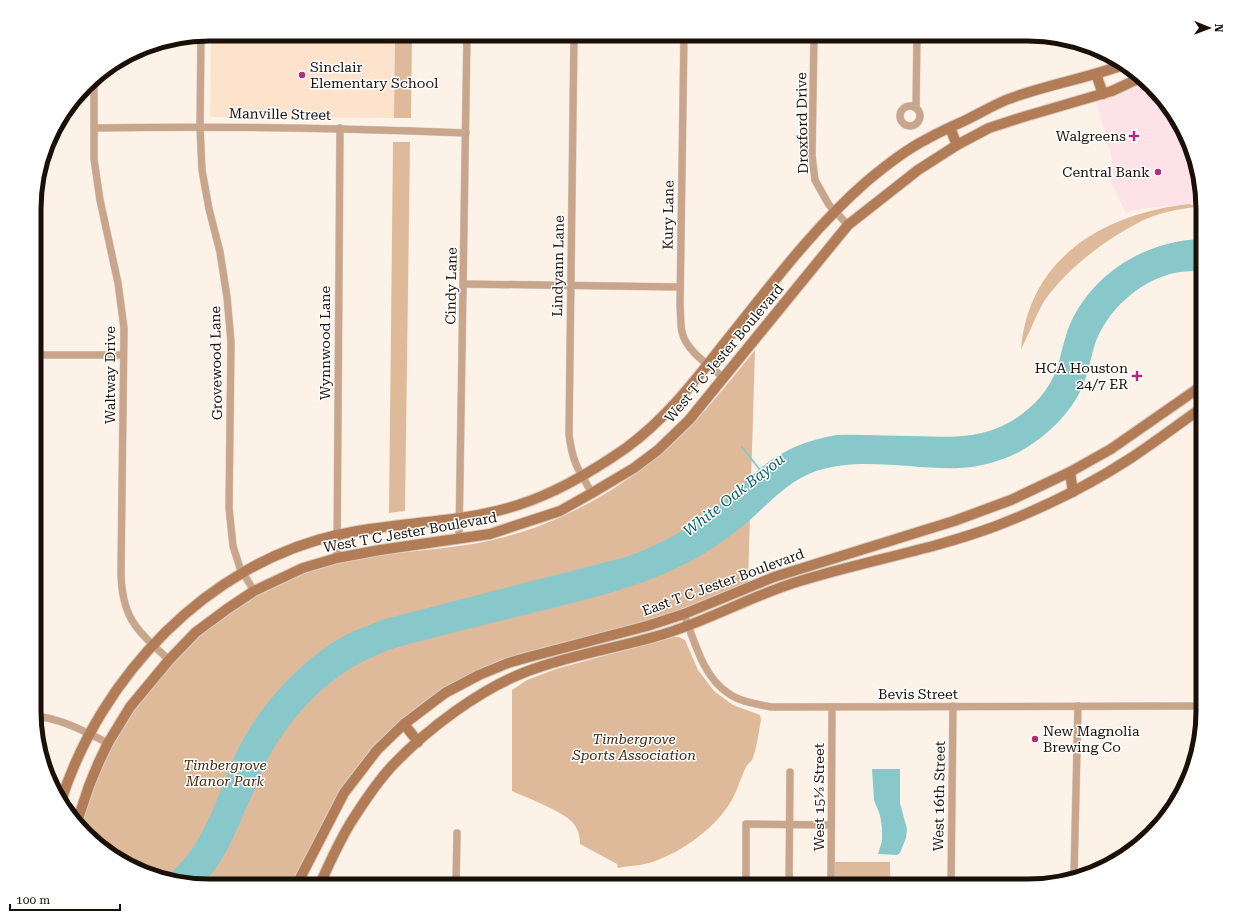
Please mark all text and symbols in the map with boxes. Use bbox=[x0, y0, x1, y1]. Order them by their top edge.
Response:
north arrow bbox=[1189, 8, 1229, 48]
text: N bbox=[1212, 24, 1225, 33]
place label: Sinclair Elementary School bbox=[310, 59, 439, 91]
marker: Sinclair Elementary School bbox=[297, 70, 307, 80]
street label: Droxford Drive bbox=[793, 72, 811, 174]
street label: Manville Street bbox=[229, 105, 331, 123]
place label: Walgreens bbox=[1056, 128, 1126, 144]
marker: Walgreens bbox=[1129, 131, 1139, 141]
place label: Central Bank bbox=[1062, 164, 1150, 180]
marker: Central Bank bbox=[1153, 167, 1163, 177]
street label: Kury Lane bbox=[659, 180, 677, 250]
street label: Lindyann Lane bbox=[549, 215, 567, 317]
street label: Cindy Lane bbox=[442, 247, 460, 325]
street label: West T C Jester Boulevard bbox=[661, 280, 787, 426]
street label: Wynnwood Lane bbox=[317, 286, 333, 400]
street label: Grovewood Lane bbox=[207, 305, 225, 420]
street label: Waltway Drive bbox=[102, 326, 118, 424]
place label: HCA Houston 24/7 ER bbox=[1035, 360, 1128, 392]
marker: HCA Houston 24/7 ER bbox=[1131, 370, 1143, 382]
water label: White Oak Bayou bbox=[680, 450, 788, 540]
street label: West T C Jester Boulevard bbox=[322, 509, 498, 555]
street label: East T C Jester Boulevard bbox=[640, 545, 806, 619]
street label: Bevis Street bbox=[878, 686, 958, 702]
place label: New Magnolia Brewing Co bbox=[1043, 723, 1140, 755]
park label: Timbergrove Sports Association bbox=[571, 731, 696, 763]
marker: New Magnolia Brewing Co bbox=[1030, 734, 1040, 744]
street label: West 16th Street bbox=[930, 741, 948, 851]
street label: West 15½ Street bbox=[811, 743, 827, 851]
park label: Timbergrove Manor Park bbox=[183, 757, 267, 789]
scale bar bbox=[10, 886, 120, 912]
text: 100 m bbox=[16, 893, 50, 907]

